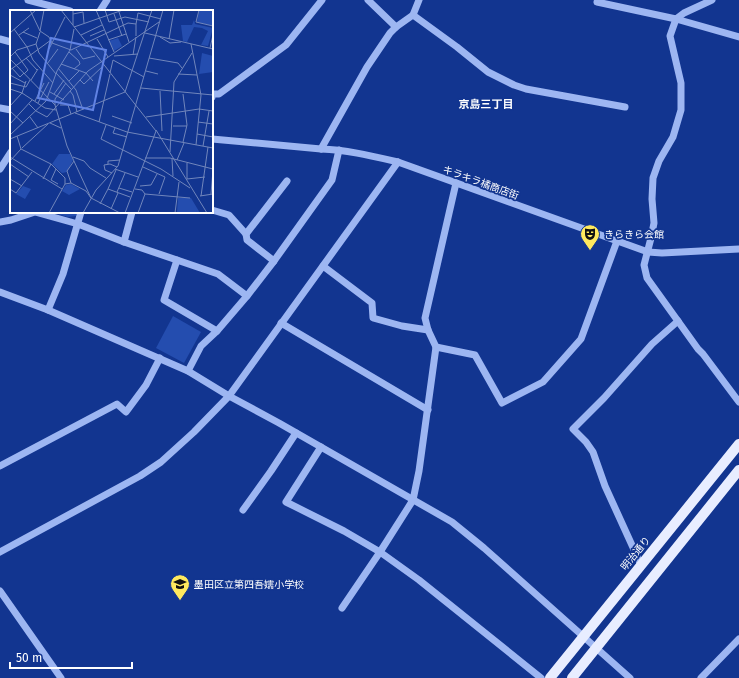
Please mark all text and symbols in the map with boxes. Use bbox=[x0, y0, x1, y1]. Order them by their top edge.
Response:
inset map bbox=[10, 10, 213, 213]
district label: 京島三丁目 bbox=[459, 98, 514, 111]
street label: キラキラ橘商店街 bbox=[441, 164, 520, 202]
theatre icon: きらきら会館 bbox=[579, 223, 601, 251]
place label: きらきら会館 bbox=[604, 229, 664, 241]
street label: 明治通り bbox=[619, 534, 653, 573]
school or university icon: 墨田区立第四吾嬬小学校 bbox=[169, 573, 191, 601]
place label: 墨田区立第四吾嬬小学校 bbox=[194, 579, 304, 591]
scale bar bbox=[10, 644, 132, 670]
text: 50 m bbox=[16, 651, 42, 665]

